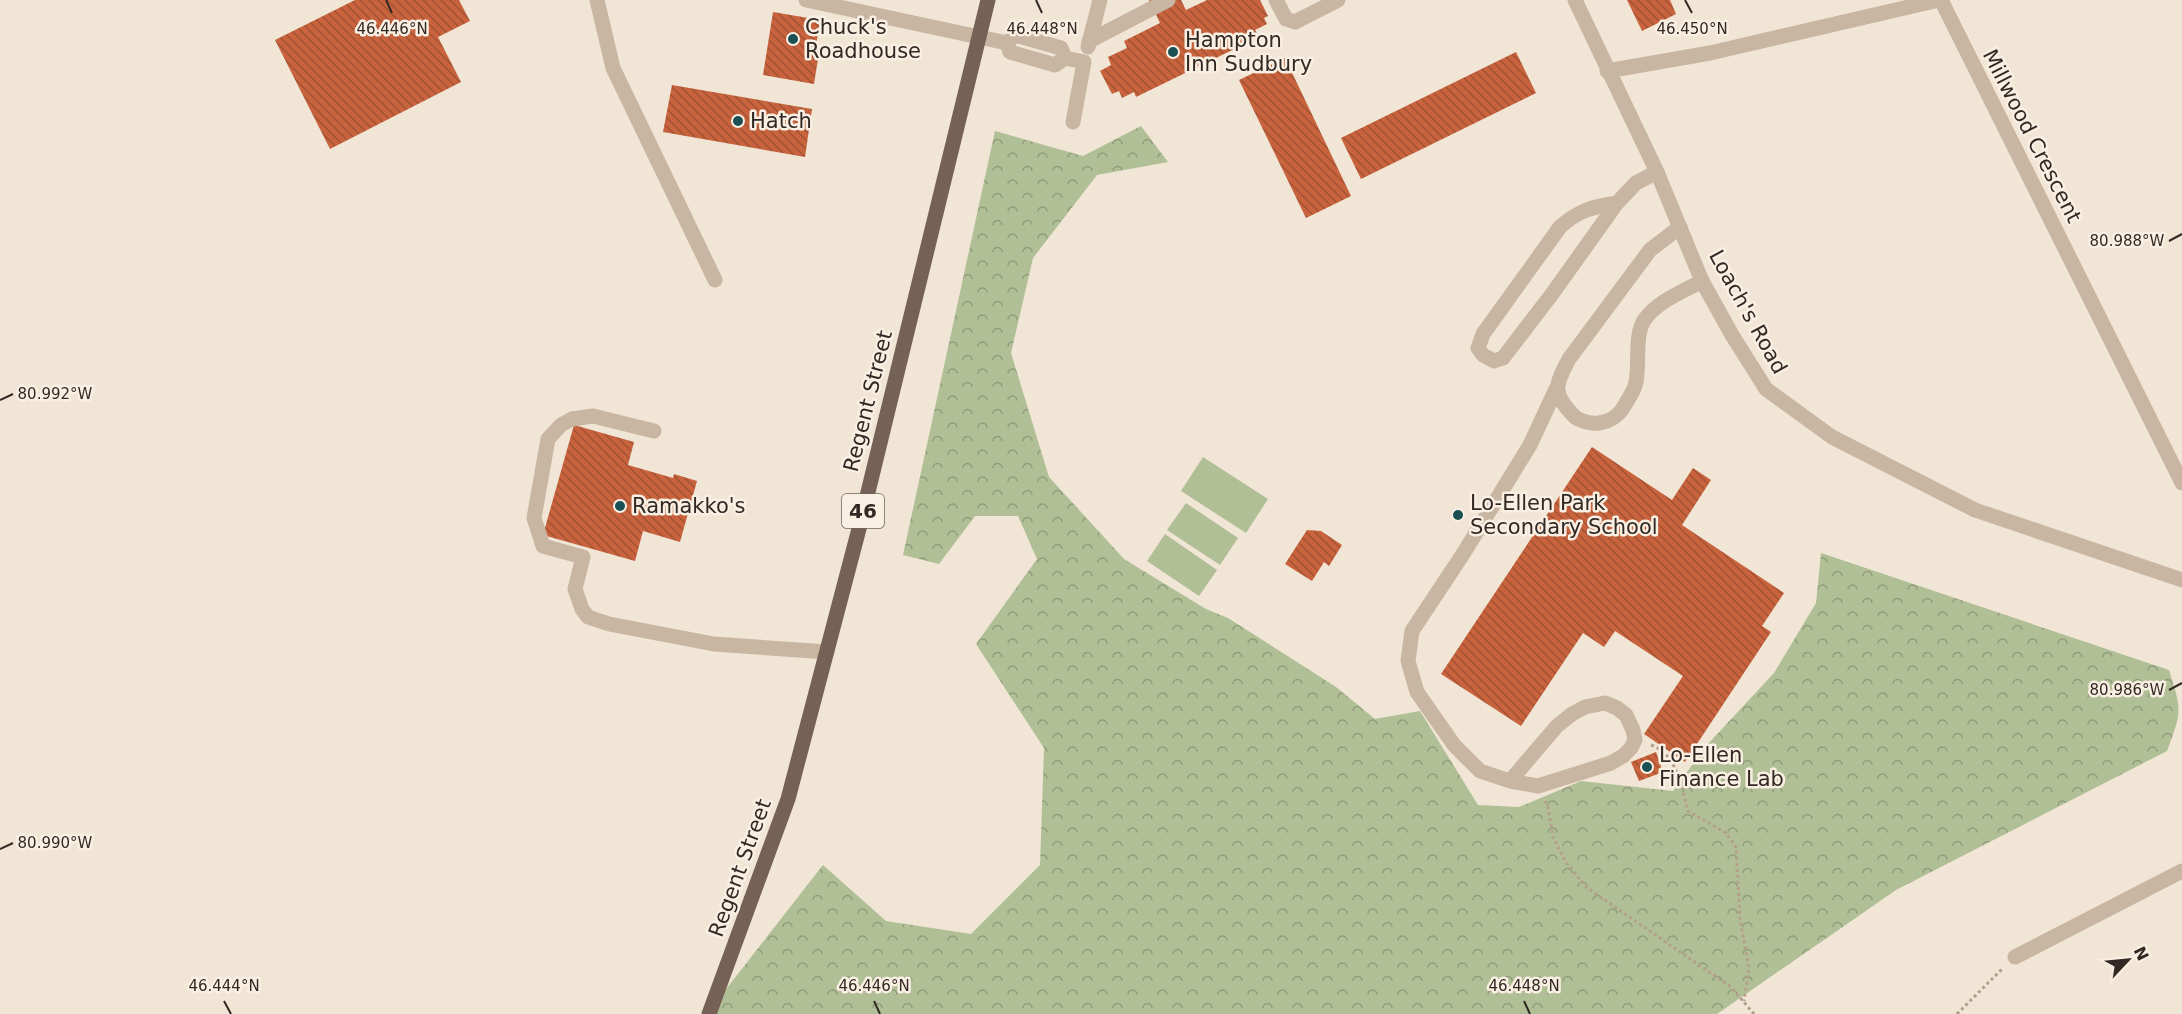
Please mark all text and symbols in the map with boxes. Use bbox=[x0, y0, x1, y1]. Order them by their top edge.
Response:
place label: Chuck's Roadhouse bbox=[805, 15, 921, 63]
text: 46.446°N bbox=[356, 20, 428, 38]
text: 46.448°N bbox=[1006, 20, 1078, 38]
text: 46.450°N bbox=[1656, 20, 1728, 38]
place label: Hampton Inn Sudbury bbox=[1185, 28, 1312, 76]
marker: Chuck's Roadhouse bbox=[786, 32, 800, 46]
marker: Hampton Inn Sudbury bbox=[1166, 45, 1180, 59]
street label: Millwood Crescent bbox=[1978, 45, 2086, 227]
place label: Hatch bbox=[750, 109, 812, 133]
marker: Hatch bbox=[731, 114, 745, 128]
text: 80.988°W bbox=[2090, 232, 2165, 250]
street label: Loach's Road bbox=[1704, 246, 1792, 378]
street label: Regent Street bbox=[839, 328, 897, 474]
text: 80.992°W bbox=[18, 385, 93, 403]
place label: Lo-Ellen Park Secondary School bbox=[1470, 491, 1658, 539]
place label: Ramakko's bbox=[632, 494, 745, 518]
road number: 46 bbox=[842, 494, 884, 528]
marker: Ramakko's bbox=[613, 499, 627, 513]
marker: Lo-Ellen Park Secondary School bbox=[1451, 508, 1465, 522]
text: 80.986°W bbox=[2090, 681, 2165, 699]
place label: Lo-Ellen Finance Lab bbox=[1659, 743, 1784, 791]
marker: Lo-Ellen Finance Lab bbox=[1640, 760, 1654, 774]
street label: Regent Street bbox=[704, 796, 776, 940]
text: 80.990°W bbox=[18, 834, 93, 852]
north arrow bbox=[2098, 930, 2158, 990]
text: N bbox=[2130, 943, 2153, 964]
text: 46.444°N bbox=[188, 977, 260, 995]
text: 46.446°N bbox=[838, 977, 910, 995]
text: 46.448°N bbox=[1488, 977, 1560, 995]

